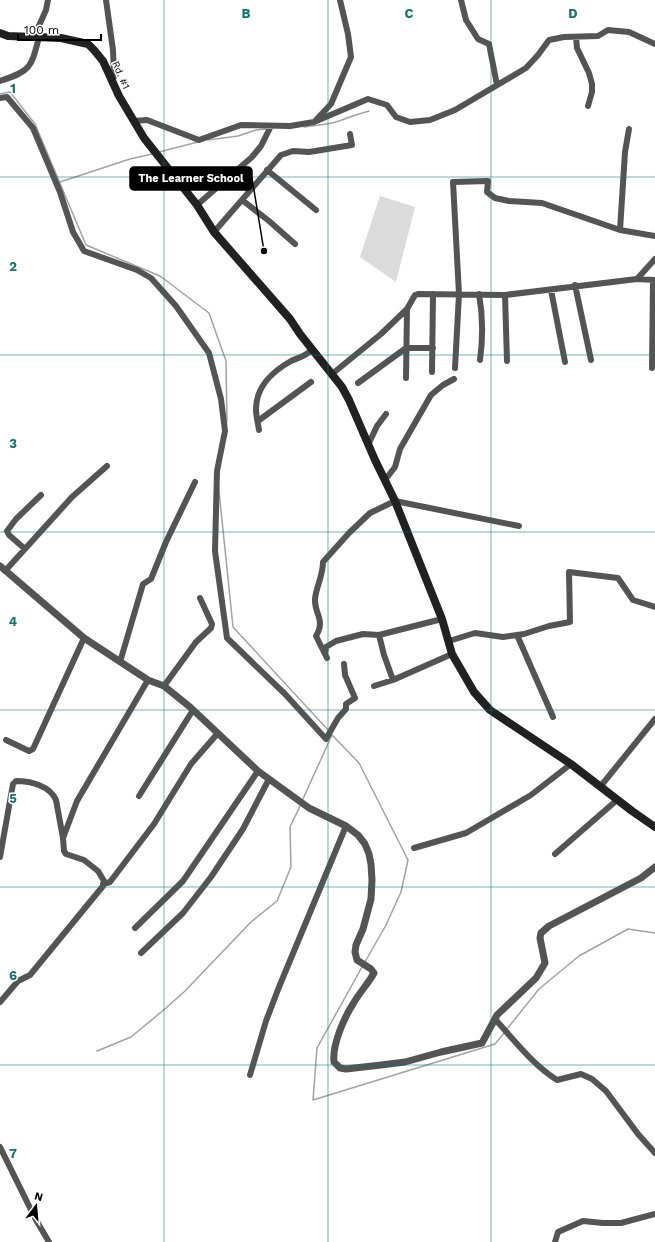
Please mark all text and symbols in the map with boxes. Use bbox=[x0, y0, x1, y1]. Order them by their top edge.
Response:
text: B bbox=[242, 6, 251, 21]
text: C bbox=[405, 6, 414, 21]
text: D bbox=[568, 6, 578, 21]
scale bar bbox=[18, 16, 101, 42]
text: 100 m bbox=[24, 23, 59, 37]
street label: Rd. #1 bbox=[110, 59, 132, 91]
text: 1 bbox=[10, 81, 16, 96]
callout: The Learner School bbox=[130, 167, 252, 190]
text: The Learner School bbox=[138, 172, 244, 185]
text: 2 bbox=[9, 259, 17, 274]
text: 3 bbox=[9, 436, 17, 451]
text: 4 bbox=[9, 614, 18, 629]
text: 5 bbox=[9, 791, 17, 806]
text: 6 bbox=[9, 968, 17, 983]
text: 7 bbox=[9, 1146, 17, 1161]
north arrow bbox=[16, 1186, 56, 1226]
text: N bbox=[33, 1189, 44, 1204]

